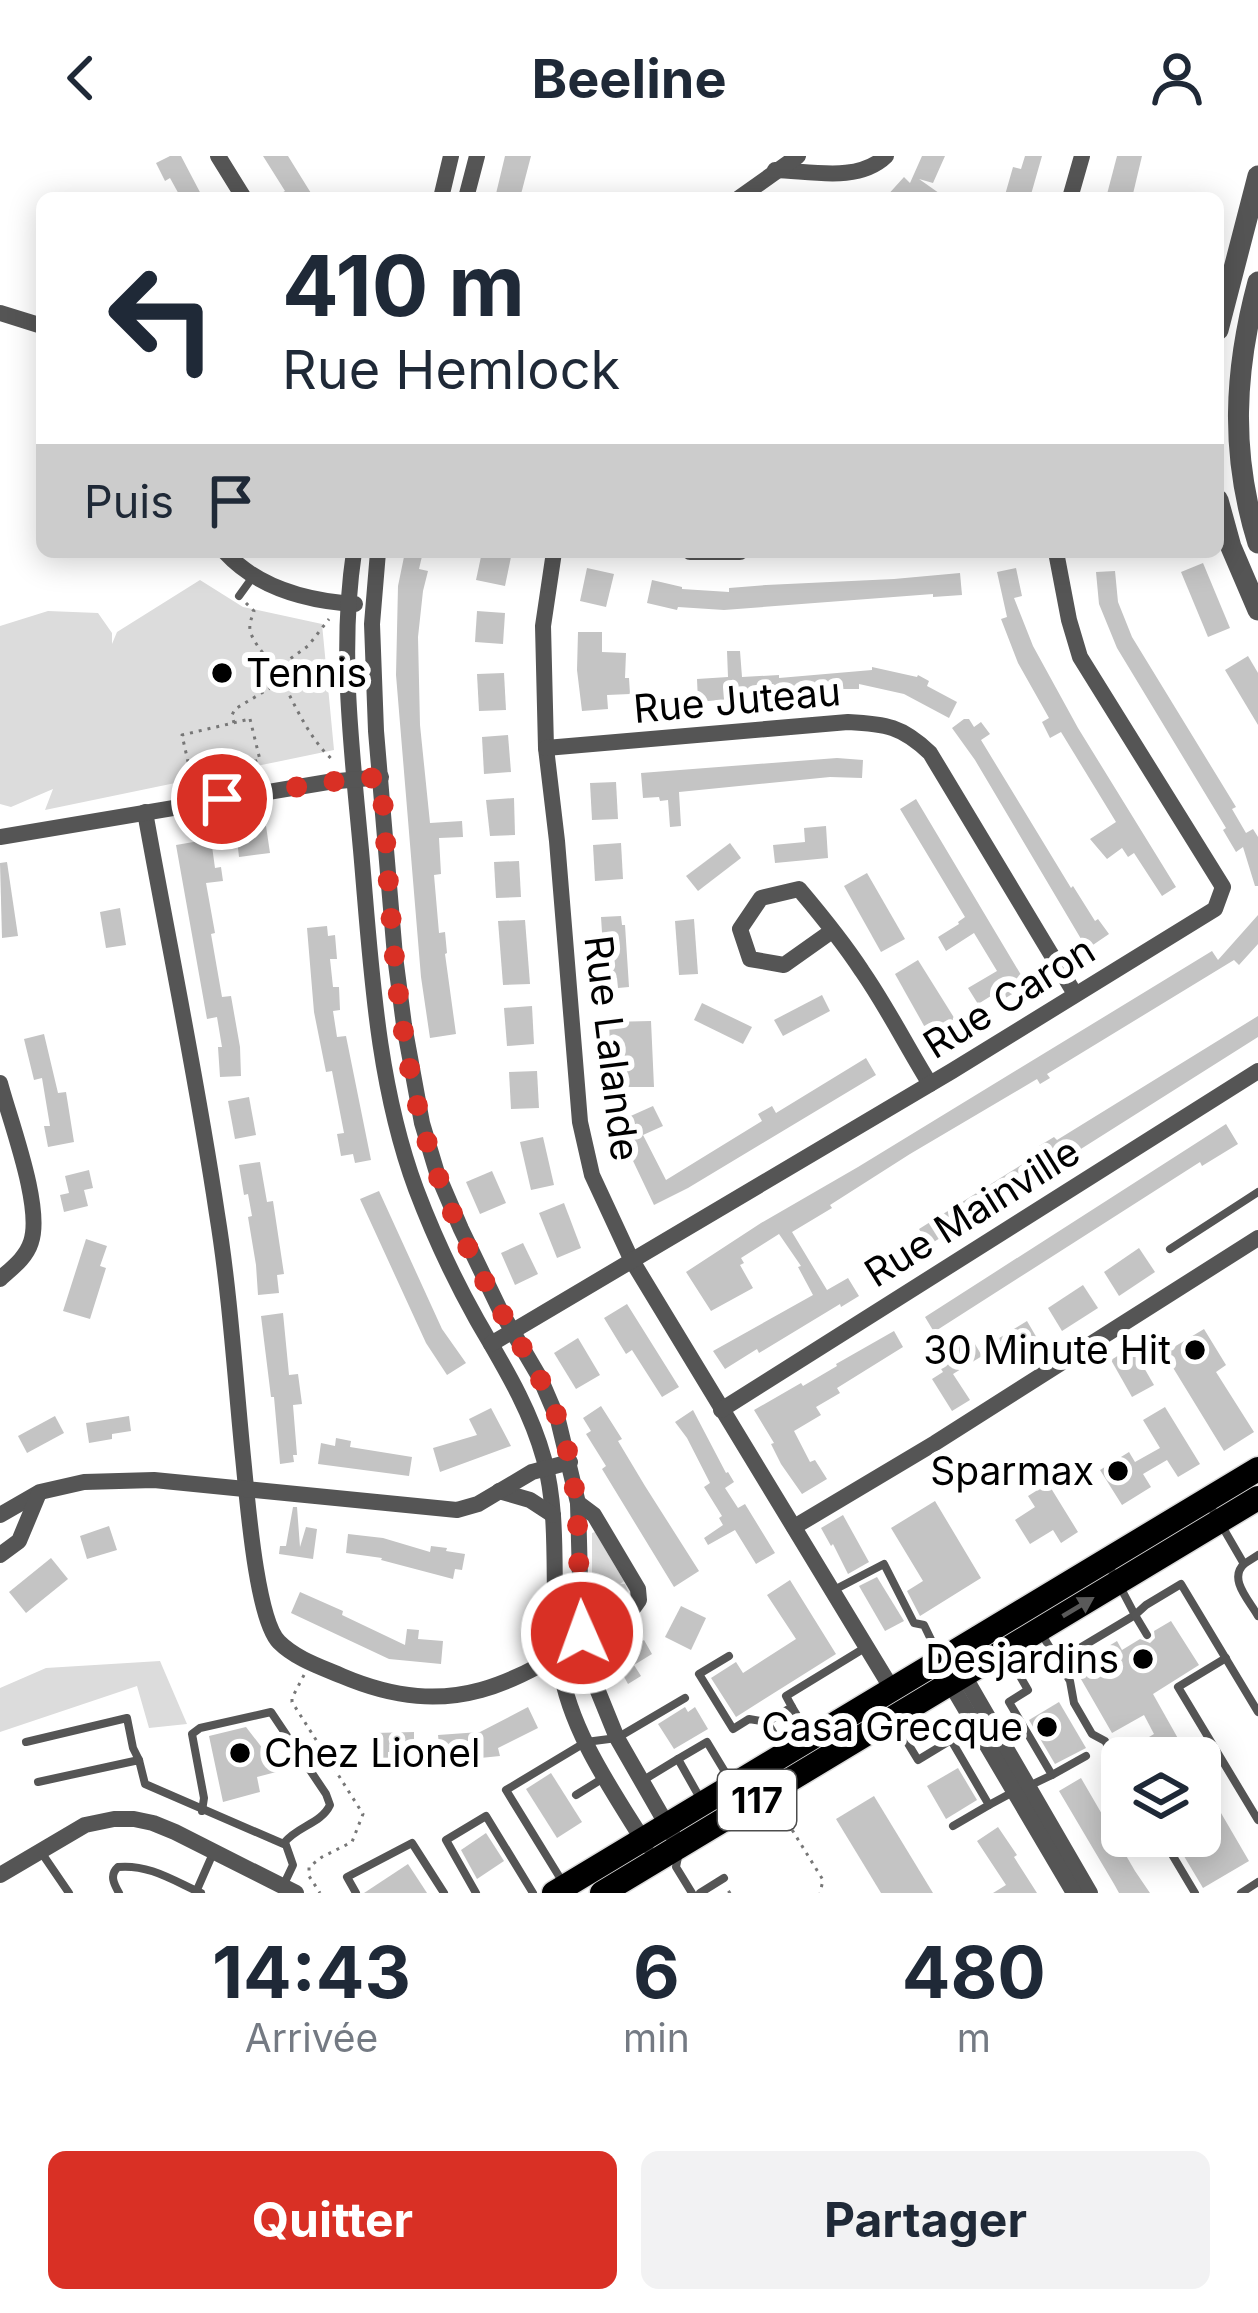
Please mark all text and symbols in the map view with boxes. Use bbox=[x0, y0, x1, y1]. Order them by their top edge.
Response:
icon: back bbox=[48, 45, 114, 111]
icon: person bbox=[1144, 45, 1210, 111]
text: Beeline bbox=[531, 46, 727, 111]
text: 410 m bbox=[282, 235, 525, 336]
icon: left bbox=[84, 240, 240, 396]
text: Rue Hemlock bbox=[282, 337, 620, 402]
icon: arrive bbox=[198, 468, 264, 534]
text: Puis bbox=[84, 474, 174, 529]
place label: Tennis bbox=[246, 649, 367, 696]
marker: Tennis bbox=[209, 660, 235, 686]
street label: Rue Juteau bbox=[631, 667, 842, 732]
pin bbox=[171, 748, 273, 850]
icon: arrive bbox=[189, 766, 255, 832]
street label: Rue Caron bbox=[915, 926, 1103, 1068]
street label: Rue Lalande bbox=[575, 933, 650, 1163]
street label: Rue Mainville bbox=[856, 1127, 1088, 1296]
place label: 30 Minute Hit bbox=[923, 1326, 1171, 1373]
marker: 30 Minute Hit bbox=[1182, 1337, 1208, 1363]
place label: Sparmax bbox=[930, 1447, 1094, 1494]
marker: Sparmax bbox=[1105, 1458, 1131, 1484]
position arrow bbox=[519, 1570, 645, 1696]
one-way arrow bbox=[1061, 1597, 1095, 1618]
place label: Desjardins bbox=[925, 1635, 1119, 1682]
marker: Desjardins bbox=[1130, 1646, 1156, 1672]
place label: Casa Grecque bbox=[761, 1703, 1023, 1750]
marker: Casa Grecque bbox=[1034, 1714, 1060, 1740]
place label: Chez Lionel bbox=[264, 1729, 480, 1776]
map controls bbox=[1101, 1737, 1221, 1857]
button: layers bbox=[1101, 1737, 1221, 1857]
marker: Chez Lionel bbox=[227, 1740, 253, 1766]
road number: 117 bbox=[718, 1770, 796, 1830]
text: 14:43 bbox=[212, 1928, 411, 2015]
text: 6 bbox=[633, 1928, 680, 2015]
text: 480 bbox=[902, 1928, 1046, 2015]
text: Arrivée bbox=[245, 2014, 378, 2061]
text: min bbox=[623, 2014, 690, 2061]
text: m bbox=[957, 2014, 991, 2061]
button: Quitter bbox=[48, 2151, 617, 2289]
button: Partager bbox=[641, 2151, 1210, 2289]

